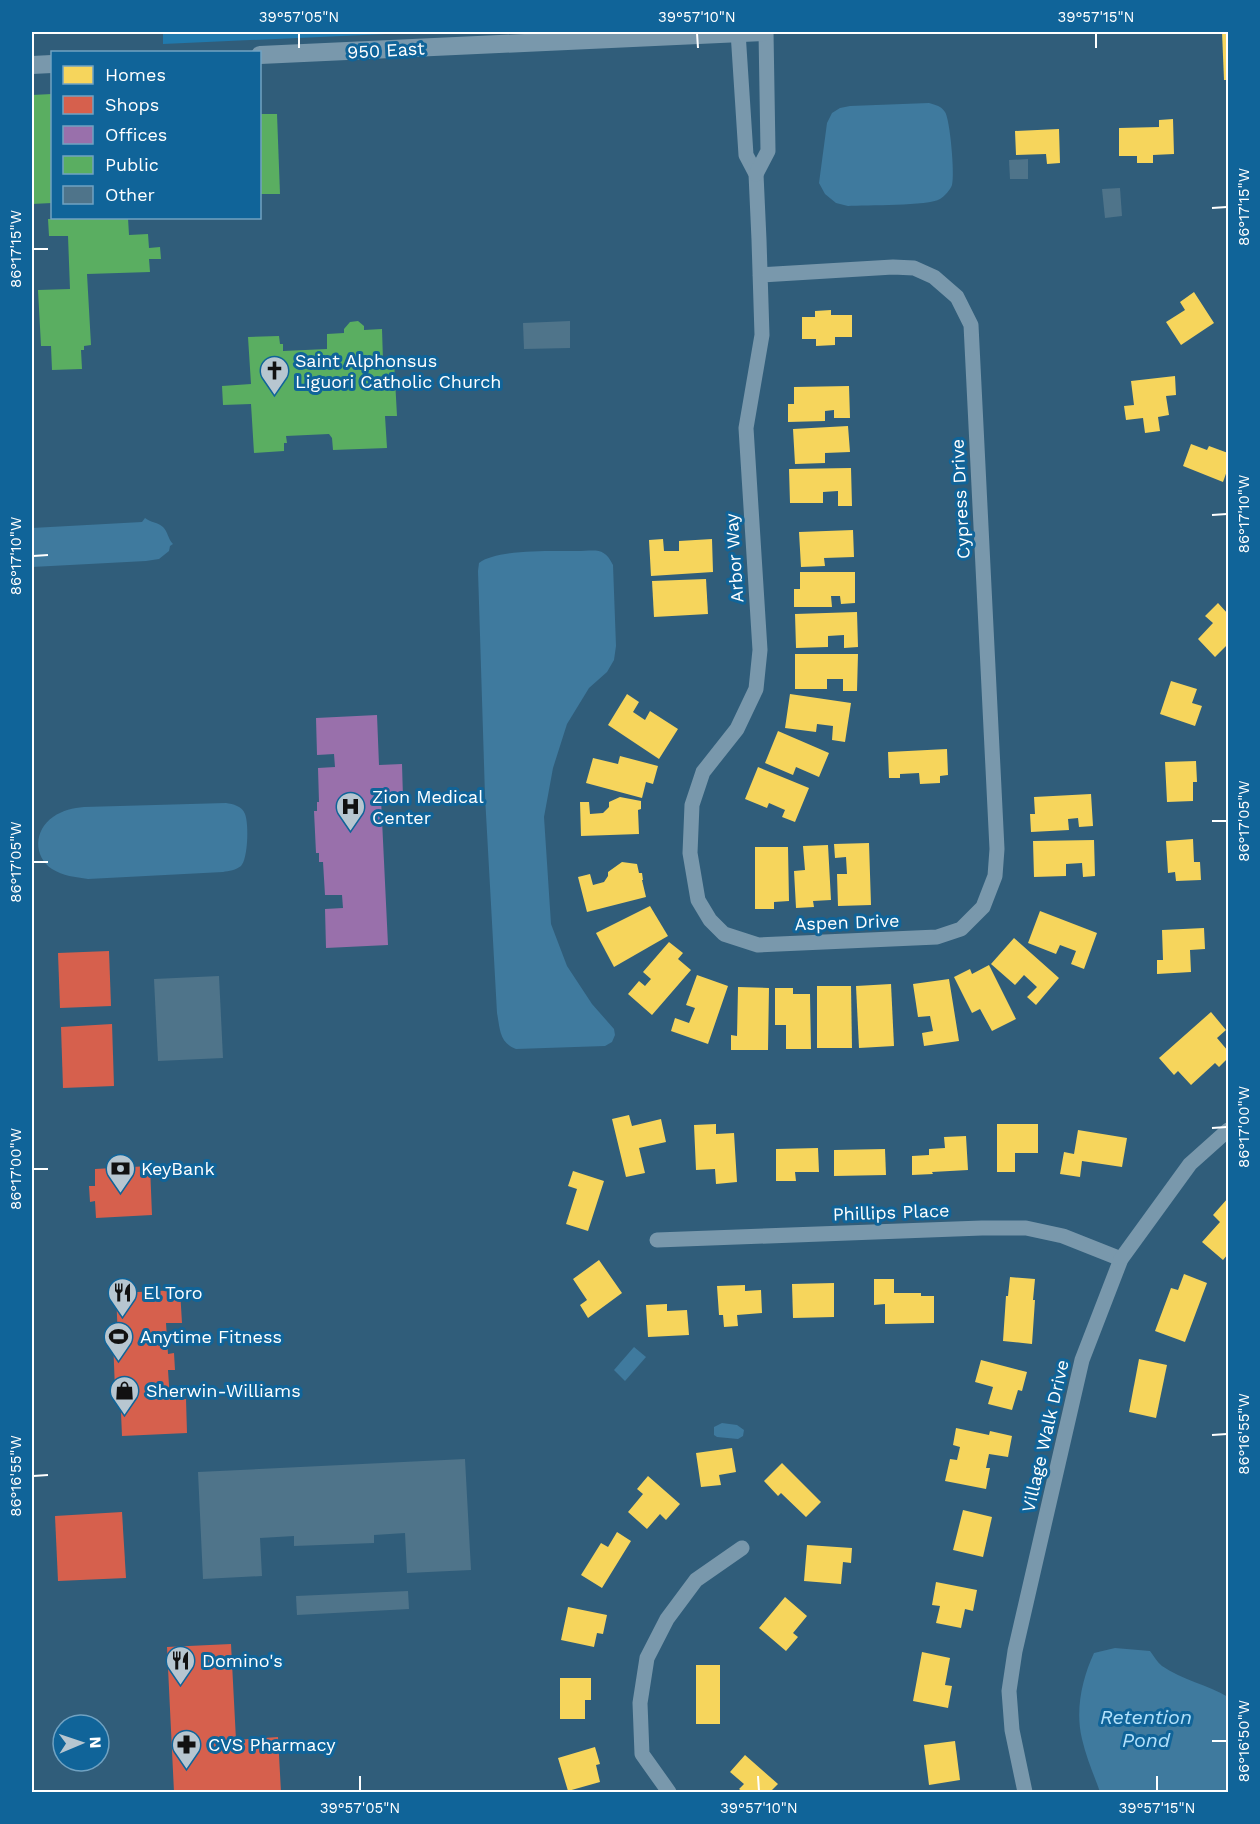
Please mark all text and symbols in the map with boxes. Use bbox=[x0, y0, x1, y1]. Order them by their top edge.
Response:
text: 39°57'05"N bbox=[259, 8, 339, 26]
text: 39°57'10"N bbox=[658, 8, 736, 26]
text: 39°57'15"N bbox=[1057, 8, 1135, 26]
street label: 950 East bbox=[347, 37, 426, 63]
legend bbox=[51, 51, 261, 219]
text: Homes bbox=[105, 64, 166, 85]
text: Shops bbox=[105, 94, 159, 115]
text: Offices bbox=[105, 124, 167, 145]
text: Public bbox=[105, 154, 159, 175]
text: 86°17'15"W bbox=[1235, 168, 1253, 246]
text: Other bbox=[105, 184, 155, 205]
text: 86°17'15"W bbox=[7, 210, 25, 288]
place label: Saint Alphonsus Liguori Catholic Church bbox=[295, 350, 501, 392]
church icon: Saint Alphonsus Liguori Catholic Church bbox=[258, 354, 290, 396]
street label: Cypress Drive bbox=[946, 438, 974, 560]
text: 86°17'10"W bbox=[1235, 475, 1253, 553]
street label: Arbor Way bbox=[720, 512, 748, 603]
text: 86°17'10"W bbox=[7, 517, 25, 595]
text: 86°17'05"W bbox=[1235, 780, 1253, 862]
place label: Zion Medical Center bbox=[372, 786, 484, 828]
hospital icon: Zion Medical Center bbox=[335, 790, 367, 832]
text: 86°17'05"W bbox=[7, 821, 25, 903]
street label: Aspen Drive bbox=[794, 910, 900, 934]
text: 86°17'00"W bbox=[1235, 1086, 1253, 1168]
text: 86°17'00"W bbox=[7, 1128, 25, 1210]
bank icon: KeyBank bbox=[104, 1152, 136, 1194]
place label: KeyBank bbox=[141, 1158, 215, 1179]
street label: Phillips Place bbox=[832, 1199, 950, 1225]
restaurant icon: El Toro bbox=[106, 1276, 138, 1318]
place label: El Toro bbox=[143, 1282, 203, 1303]
sports icon: Anytime Fitness bbox=[103, 1320, 135, 1362]
place label: Anytime Fitness bbox=[140, 1326, 282, 1347]
street label: Village Walk Drive bbox=[1017, 1357, 1073, 1515]
shop icon: Sherwin-Williams bbox=[109, 1374, 141, 1416]
place label: Sherwin-Williams bbox=[146, 1380, 301, 1401]
text: 86°16'55"W bbox=[1235, 1393, 1253, 1475]
text: 86°16'55"W bbox=[7, 1435, 25, 1517]
restaurant icon: Domino's bbox=[165, 1644, 197, 1686]
place label: Domino's bbox=[202, 1650, 283, 1671]
text: 86°16'50"W bbox=[1235, 1700, 1253, 1782]
water label: Retention Pond bbox=[1100, 1705, 1192, 1752]
north arrow bbox=[51, 1713, 111, 1773]
pharmacy icon: CVS Pharmacy bbox=[171, 1728, 203, 1770]
place label: CVS Pharmacy bbox=[208, 1734, 336, 1755]
text: N bbox=[86, 1736, 105, 1749]
text: 39°57'05"N bbox=[320, 1799, 400, 1817]
text: 39°57'10"N bbox=[720, 1799, 798, 1817]
text: 39°57'15"N bbox=[1118, 1799, 1196, 1817]

